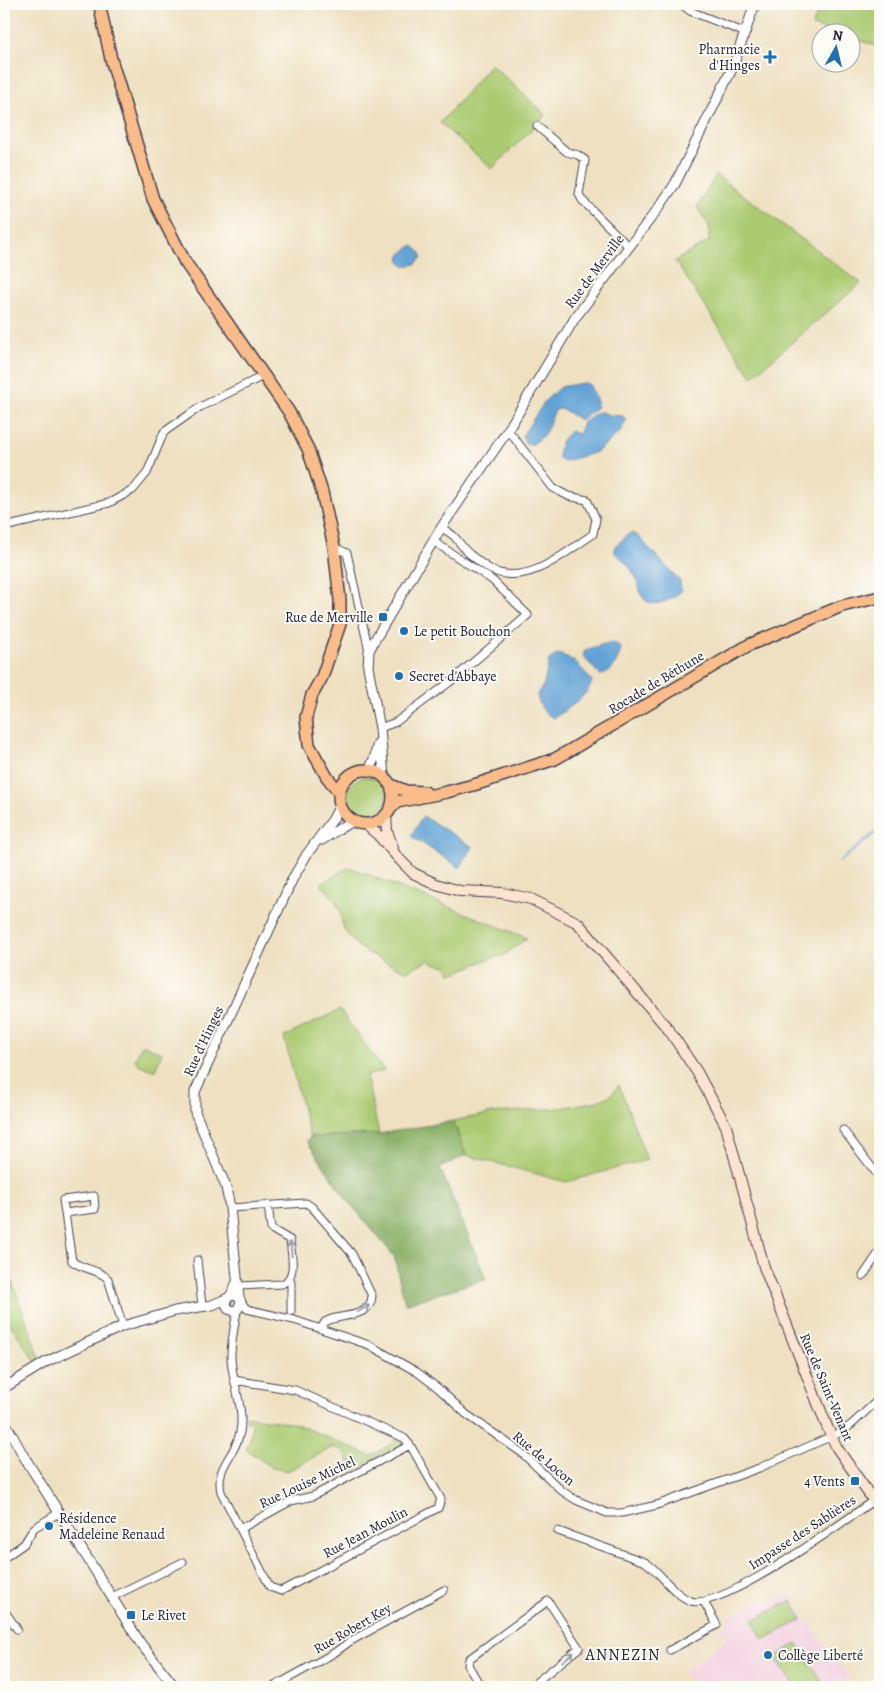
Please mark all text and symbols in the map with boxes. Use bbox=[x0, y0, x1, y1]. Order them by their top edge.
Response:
north arrow bbox=[812, 22, 862, 72]
text: N bbox=[831, 26, 844, 46]
place label: Pharmacie d'Hinges bbox=[699, 40, 760, 75]
marker: Pharmacie d'Hinges bbox=[764, 51, 776, 63]
street label: Rue de Merville bbox=[560, 230, 628, 312]
place label: Rue de Merville bbox=[285, 608, 373, 627]
marker: Rue de Merville bbox=[377, 611, 389, 623]
place label: Le petit Bouchon bbox=[414, 622, 511, 641]
marker: Le petit Bouchon bbox=[398, 625, 410, 637]
street label: Rocade de Béthune bbox=[605, 646, 708, 719]
place label: Secret d'Abbaye bbox=[409, 667, 497, 686]
marker: Secret d'Abbaye bbox=[393, 670, 405, 682]
street label: Rue d'Hinges bbox=[179, 1003, 228, 1080]
one-way arrow bbox=[286, 1241, 295, 1257]
one-way arrow bbox=[355, 1304, 370, 1314]
street label: Rue de Saint-Venant bbox=[795, 1330, 858, 1444]
street label: Rue de Locon bbox=[509, 1427, 579, 1490]
street label: Rue Louise Michel bbox=[256, 1452, 359, 1513]
place label: 4 Vents bbox=[804, 1472, 845, 1491]
marker: 4 Vents bbox=[849, 1475, 861, 1487]
street label: Impasse des Sablières bbox=[745, 1491, 860, 1574]
street label: Rue Jean Moulin bbox=[320, 1502, 411, 1563]
place label: Résidence Madeleine Renaud bbox=[59, 1509, 166, 1544]
marker: Résidence Madeleine Renaud bbox=[43, 1520, 55, 1532]
street label: Rue Robert Key bbox=[310, 1598, 395, 1658]
place label: Le Rivet bbox=[141, 1606, 187, 1625]
marker: Le Rivet bbox=[125, 1609, 137, 1621]
district label: ANNEZIN bbox=[584, 1644, 661, 1666]
place label: Collège Liberté bbox=[778, 1646, 863, 1665]
marker: Collège Liberté bbox=[762, 1649, 774, 1661]
one-way arrow bbox=[562, 1651, 575, 1662]

